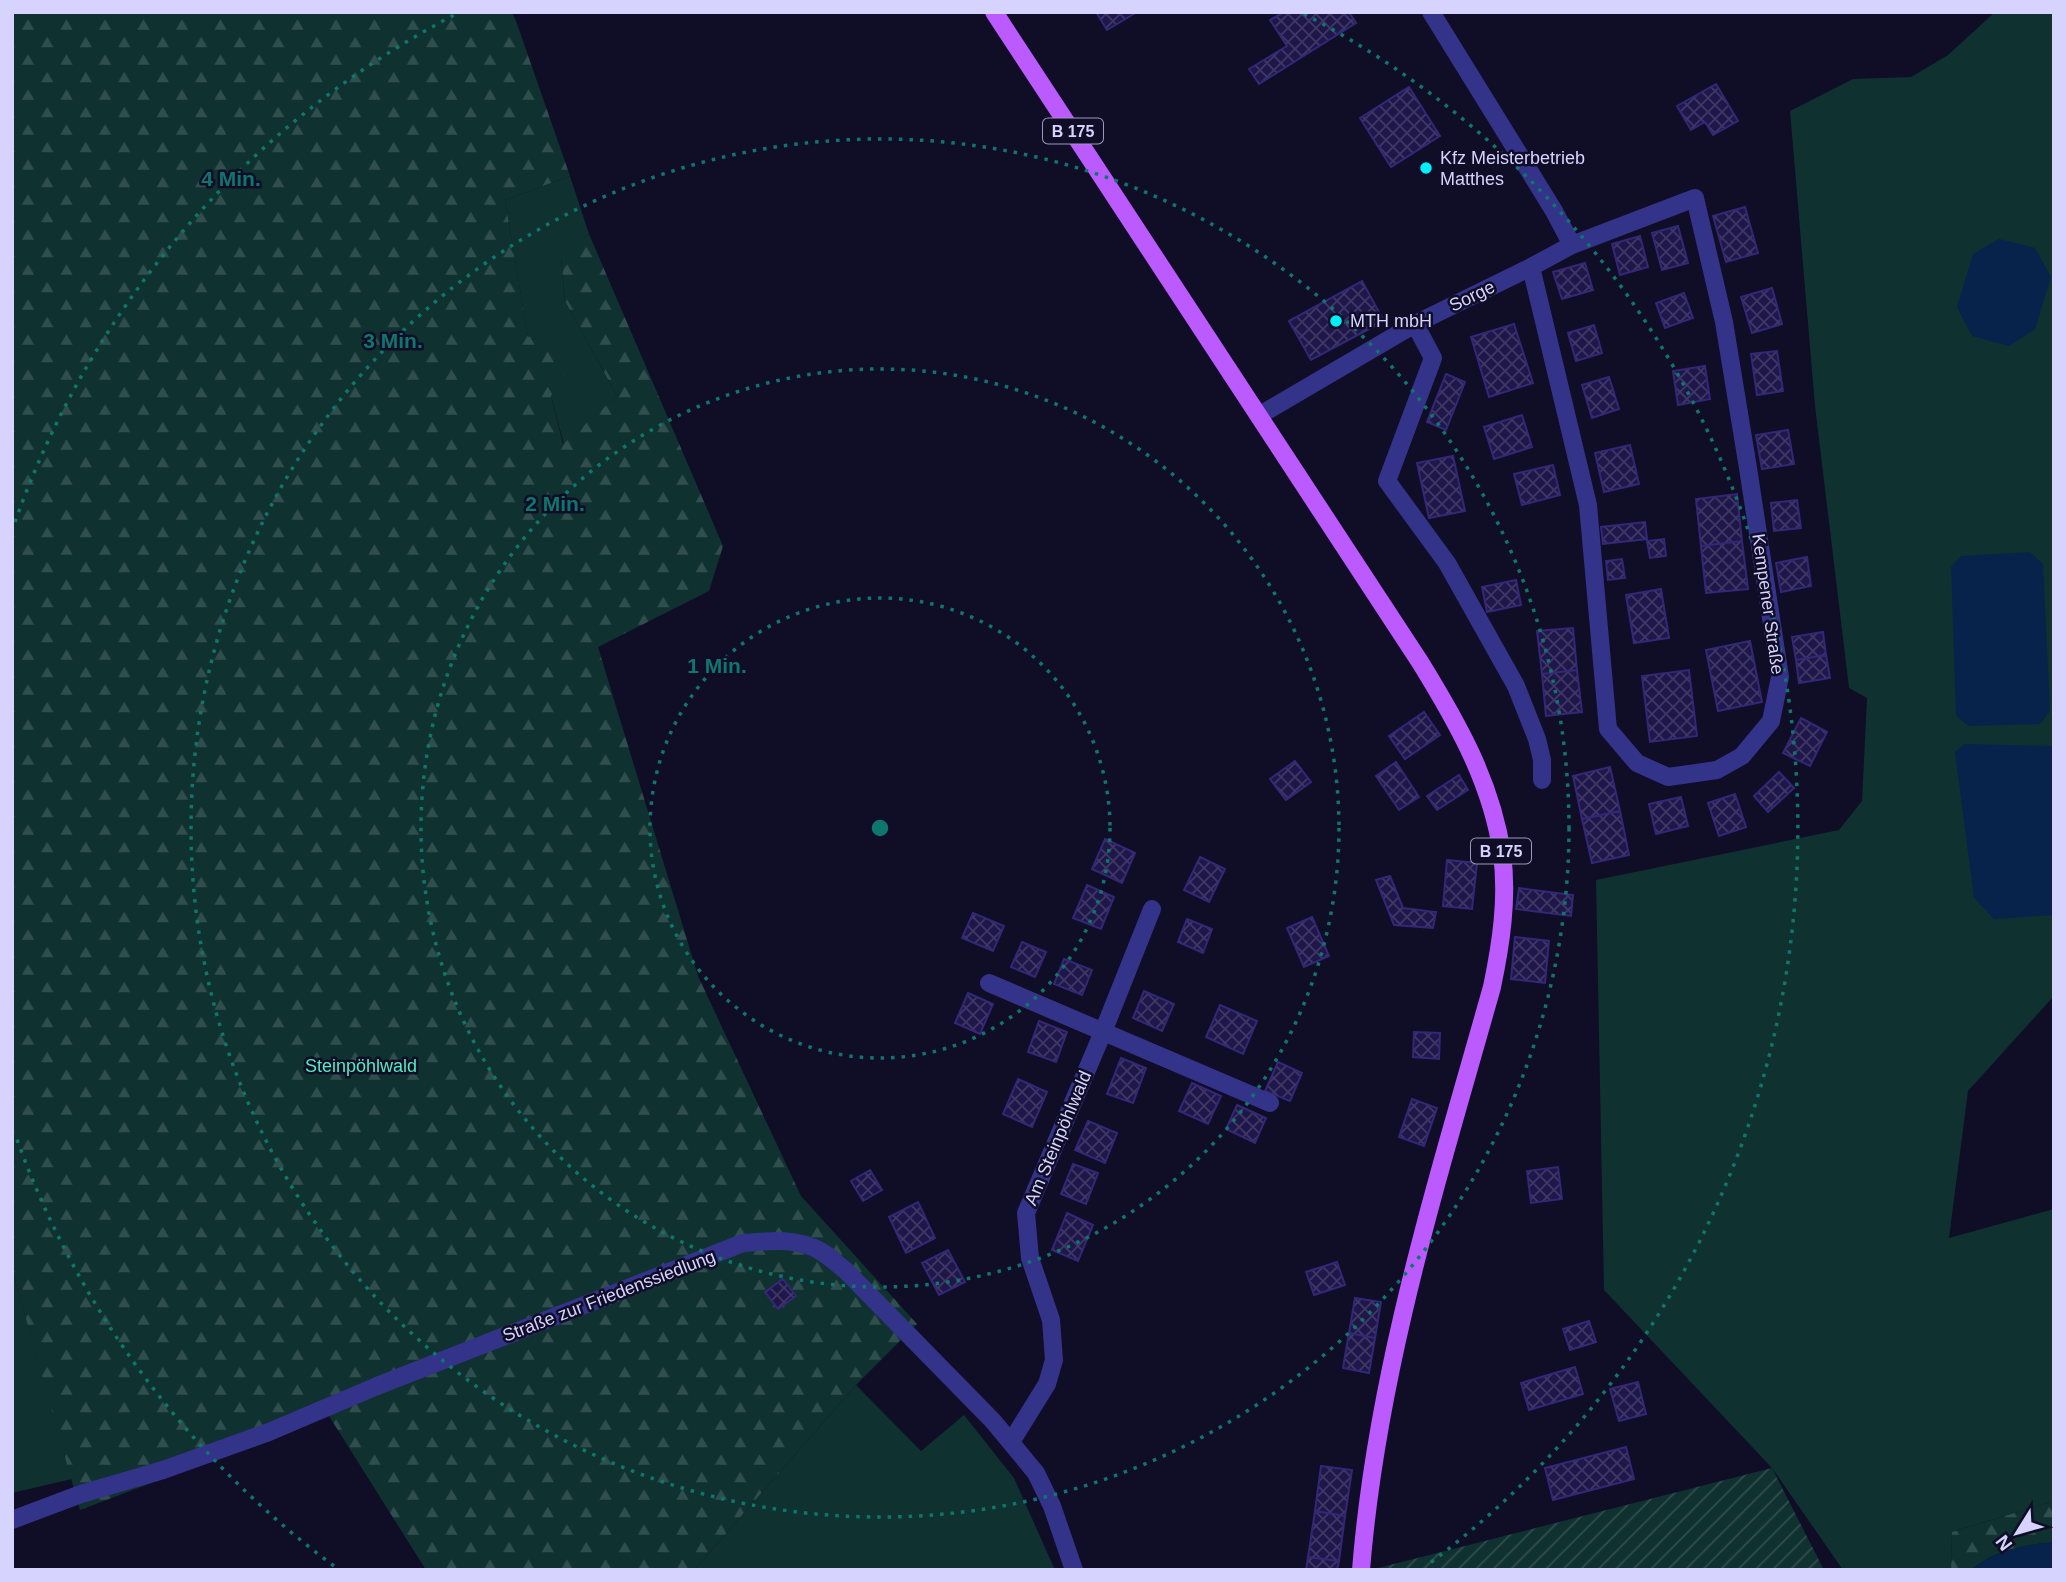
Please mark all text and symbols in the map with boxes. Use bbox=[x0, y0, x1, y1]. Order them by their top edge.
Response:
road number: B 175 bbox=[1043, 119, 1103, 144]
place label: Kfz Meisterbetrieb Matthes bbox=[1440, 148, 1585, 189]
marker: Kfz Meisterbetrieb Matthes bbox=[1418, 160, 1434, 176]
text: 4 Min. bbox=[201, 167, 261, 190]
street label: Sorge bbox=[1446, 276, 1498, 316]
place label: MTH mbH bbox=[1350, 311, 1432, 331]
marker: MTH mbH bbox=[1328, 313, 1344, 329]
text: 3 Min. bbox=[363, 329, 423, 352]
text: 2 Min. bbox=[525, 492, 585, 515]
street label: Kempener Straße bbox=[1748, 532, 1788, 676]
text: 1 Min. bbox=[687, 654, 747, 677]
centre of rings bbox=[868, 816, 892, 840]
road number: B 175 bbox=[1471, 838, 1531, 864]
park label: Steinpöhlwald bbox=[305, 1056, 417, 1076]
street label: Am Steinpöhlwald bbox=[1021, 1068, 1095, 1208]
street label: Straße zur Friedenssiedlung bbox=[500, 1246, 718, 1346]
north arrow bbox=[1982, 1498, 2052, 1568]
text: N bbox=[1991, 1531, 2016, 1555]

